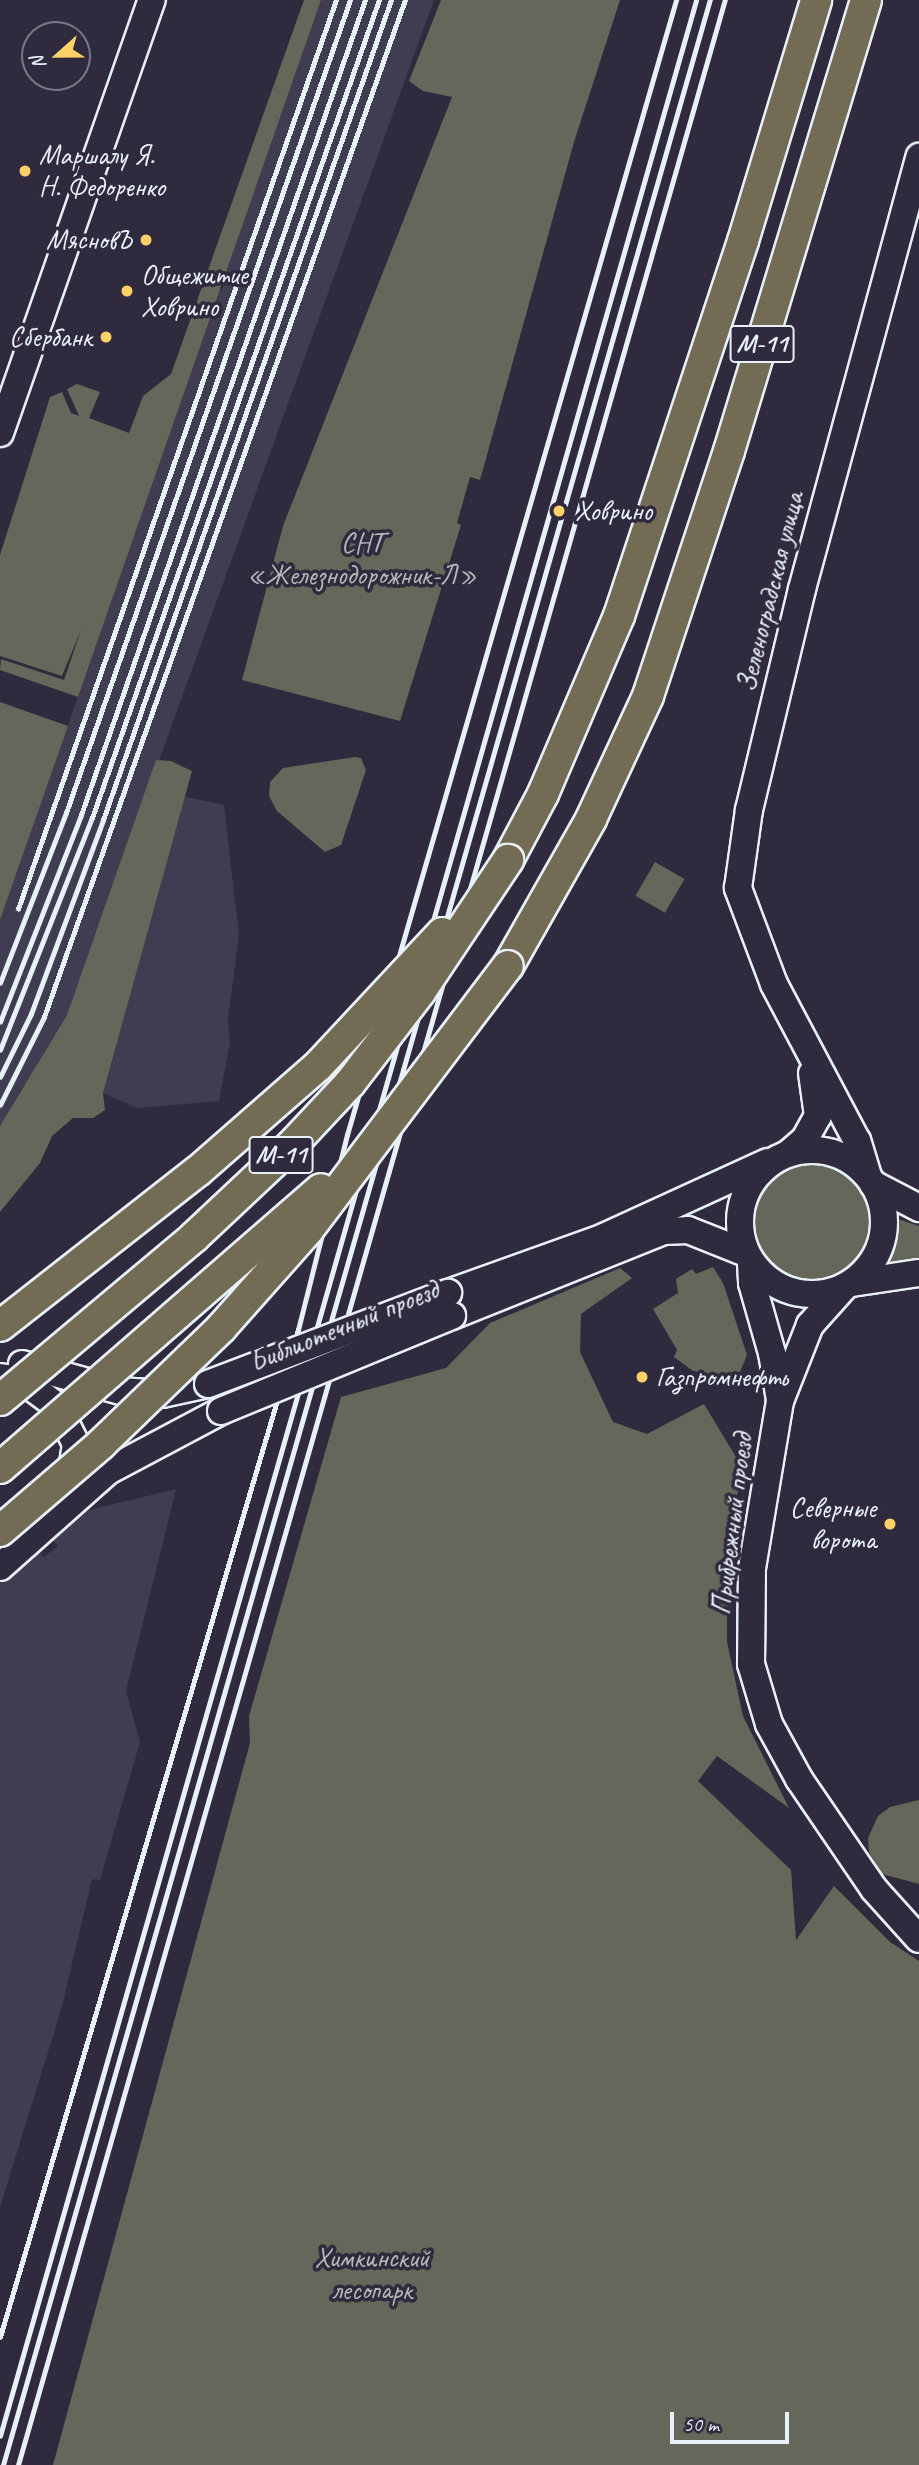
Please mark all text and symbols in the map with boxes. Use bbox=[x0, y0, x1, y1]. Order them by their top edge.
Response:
north arrow bbox=[21, 21, 91, 91]
text: N bbox=[25, 53, 52, 73]
place label: Маршалу Я. Н. Федоренко bbox=[39, 138, 165, 204]
marker: Маршалу Я. Н. Федоренко bbox=[17, 163, 33, 179]
place label: МясновЪ bbox=[46, 223, 132, 257]
marker: МясновЪ bbox=[138, 232, 154, 248]
place label: Общежитие Ховрино bbox=[141, 258, 248, 324]
marker: Общежитие Ховрино bbox=[119, 283, 135, 299]
place label: Сбербанк bbox=[9, 320, 92, 354]
road number: М-11 bbox=[729, 322, 795, 366]
marker: Сбербанк bbox=[98, 329, 114, 345]
street label: Зеленоградская улица bbox=[729, 488, 811, 696]
place label: Ховрино bbox=[575, 494, 652, 528]
marker: Ховрино bbox=[549, 501, 569, 521]
park label: СНТ «Железнодорожник-Л» bbox=[247, 526, 477, 592]
road number: М-11 bbox=[248, 1132, 314, 1178]
street label: Библиотечный проезд bbox=[245, 1273, 443, 1379]
place label: Газпромнефть bbox=[656, 1360, 788, 1394]
marker: Газпромнефть bbox=[634, 1369, 650, 1385]
street label: Прибрежный проезд bbox=[704, 1431, 760, 1617]
place label: Северные ворота bbox=[790, 1491, 876, 1557]
marker: Северные ворота bbox=[882, 1516, 898, 1532]
park label: Химкинский лесопарк bbox=[315, 2241, 429, 2307]
scale bar bbox=[674, 2398, 793, 2442]
text: 50 m bbox=[683, 2411, 719, 2437]

